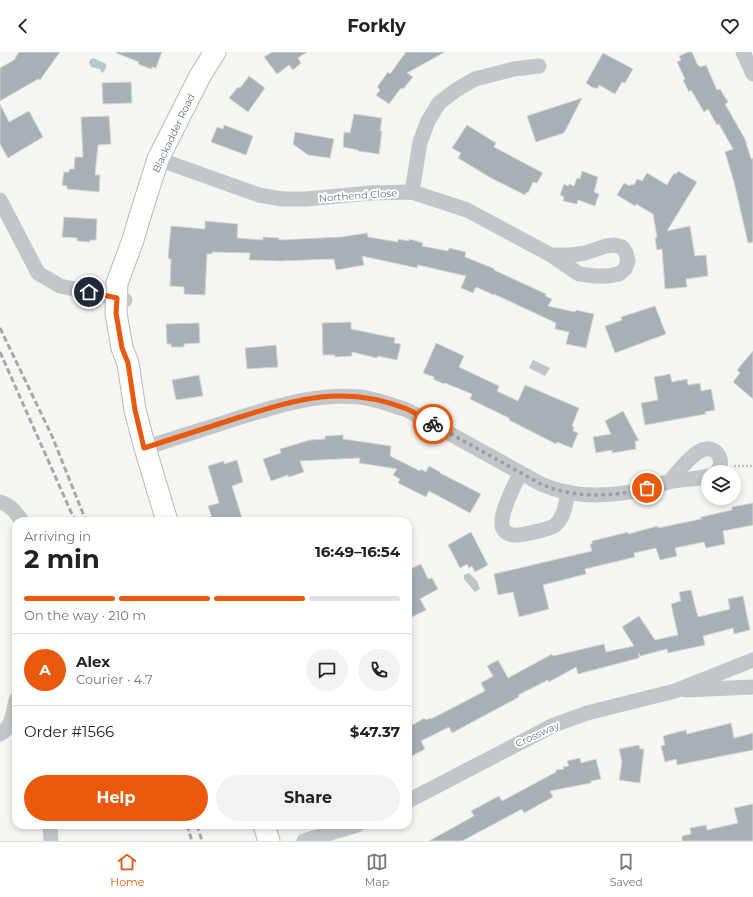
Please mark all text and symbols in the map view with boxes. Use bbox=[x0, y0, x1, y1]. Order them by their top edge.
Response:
icon: back bbox=[12, 15, 34, 37]
text: Forkly bbox=[347, 15, 406, 37]
icon: heart bbox=[719, 15, 741, 37]
street label: Blackadder Road bbox=[149, 92, 197, 175]
street label: Northend Close bbox=[318, 186, 398, 205]
pin bbox=[72, 275, 106, 309]
icon: home bbox=[78, 281, 100, 303]
courier bbox=[413, 404, 453, 444]
icon: bike bbox=[422, 413, 444, 435]
map controls bbox=[701, 465, 741, 505]
button: layers bbox=[701, 465, 741, 505]
pin bbox=[630, 471, 664, 505]
icon: bag bbox=[636, 477, 658, 499]
text: Arriving in bbox=[24, 528, 91, 544]
text: 16:49–16:54 bbox=[315, 542, 400, 561]
text: 2 min bbox=[24, 543, 100, 575]
text: On the way · 210 m bbox=[24, 607, 146, 623]
button: chat bbox=[306, 649, 348, 691]
button: phone bbox=[358, 649, 400, 691]
text: Alex bbox=[76, 652, 110, 671]
text: A bbox=[39, 660, 51, 679]
text: Courier · 4.7 bbox=[76, 671, 153, 687]
street label: Crossway bbox=[513, 718, 562, 750]
text: Order #1566 bbox=[24, 722, 114, 741]
text: $47.37 bbox=[350, 722, 400, 741]
button: Help bbox=[24, 775, 208, 821]
button: Share bbox=[216, 775, 400, 821]
tab: Home bbox=[110, 851, 144, 889]
tab: Map bbox=[365, 851, 389, 889]
tab: Saved bbox=[610, 851, 643, 889]

